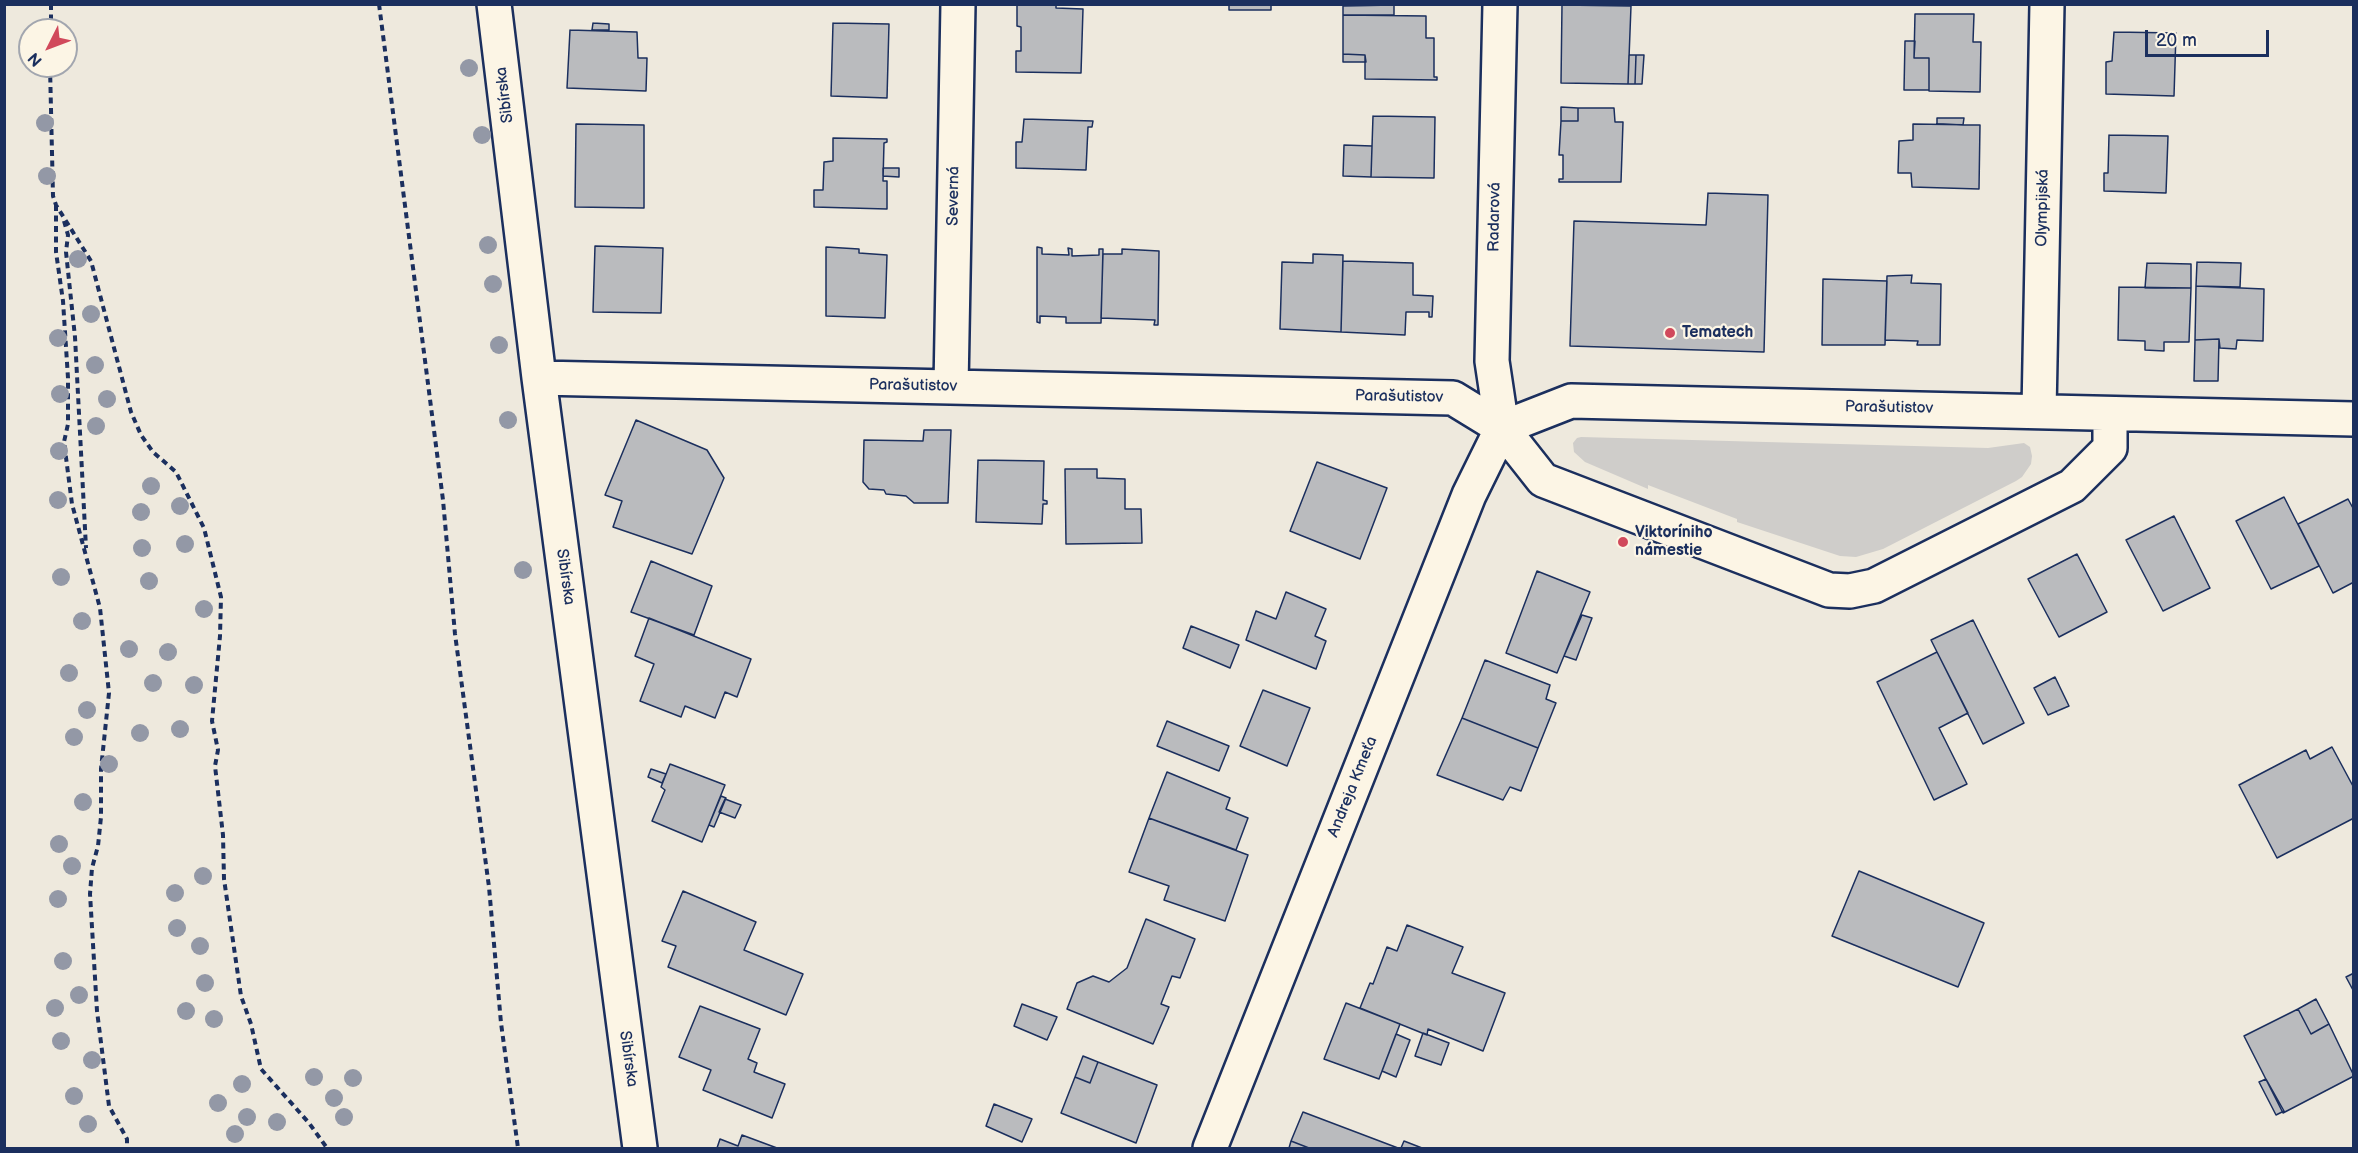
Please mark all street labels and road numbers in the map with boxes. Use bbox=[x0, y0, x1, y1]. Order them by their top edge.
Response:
street label: Sibírska bbox=[492, 66, 518, 124]
street label: Severná bbox=[944, 166, 964, 226]
street label: Olympijská bbox=[2033, 169, 2053, 247]
street label: Radarová bbox=[1485, 182, 1505, 252]
street label: Parašutistov bbox=[869, 376, 957, 396]
street label: Parašutistov bbox=[1355, 387, 1443, 407]
street label: Parašutistov bbox=[1845, 398, 1933, 418]
street label: Sibírska bbox=[552, 548, 578, 606]
street label: Andreja Kmeťa bbox=[1324, 734, 1382, 840]
street label: Sibírska bbox=[615, 1030, 641, 1088]

